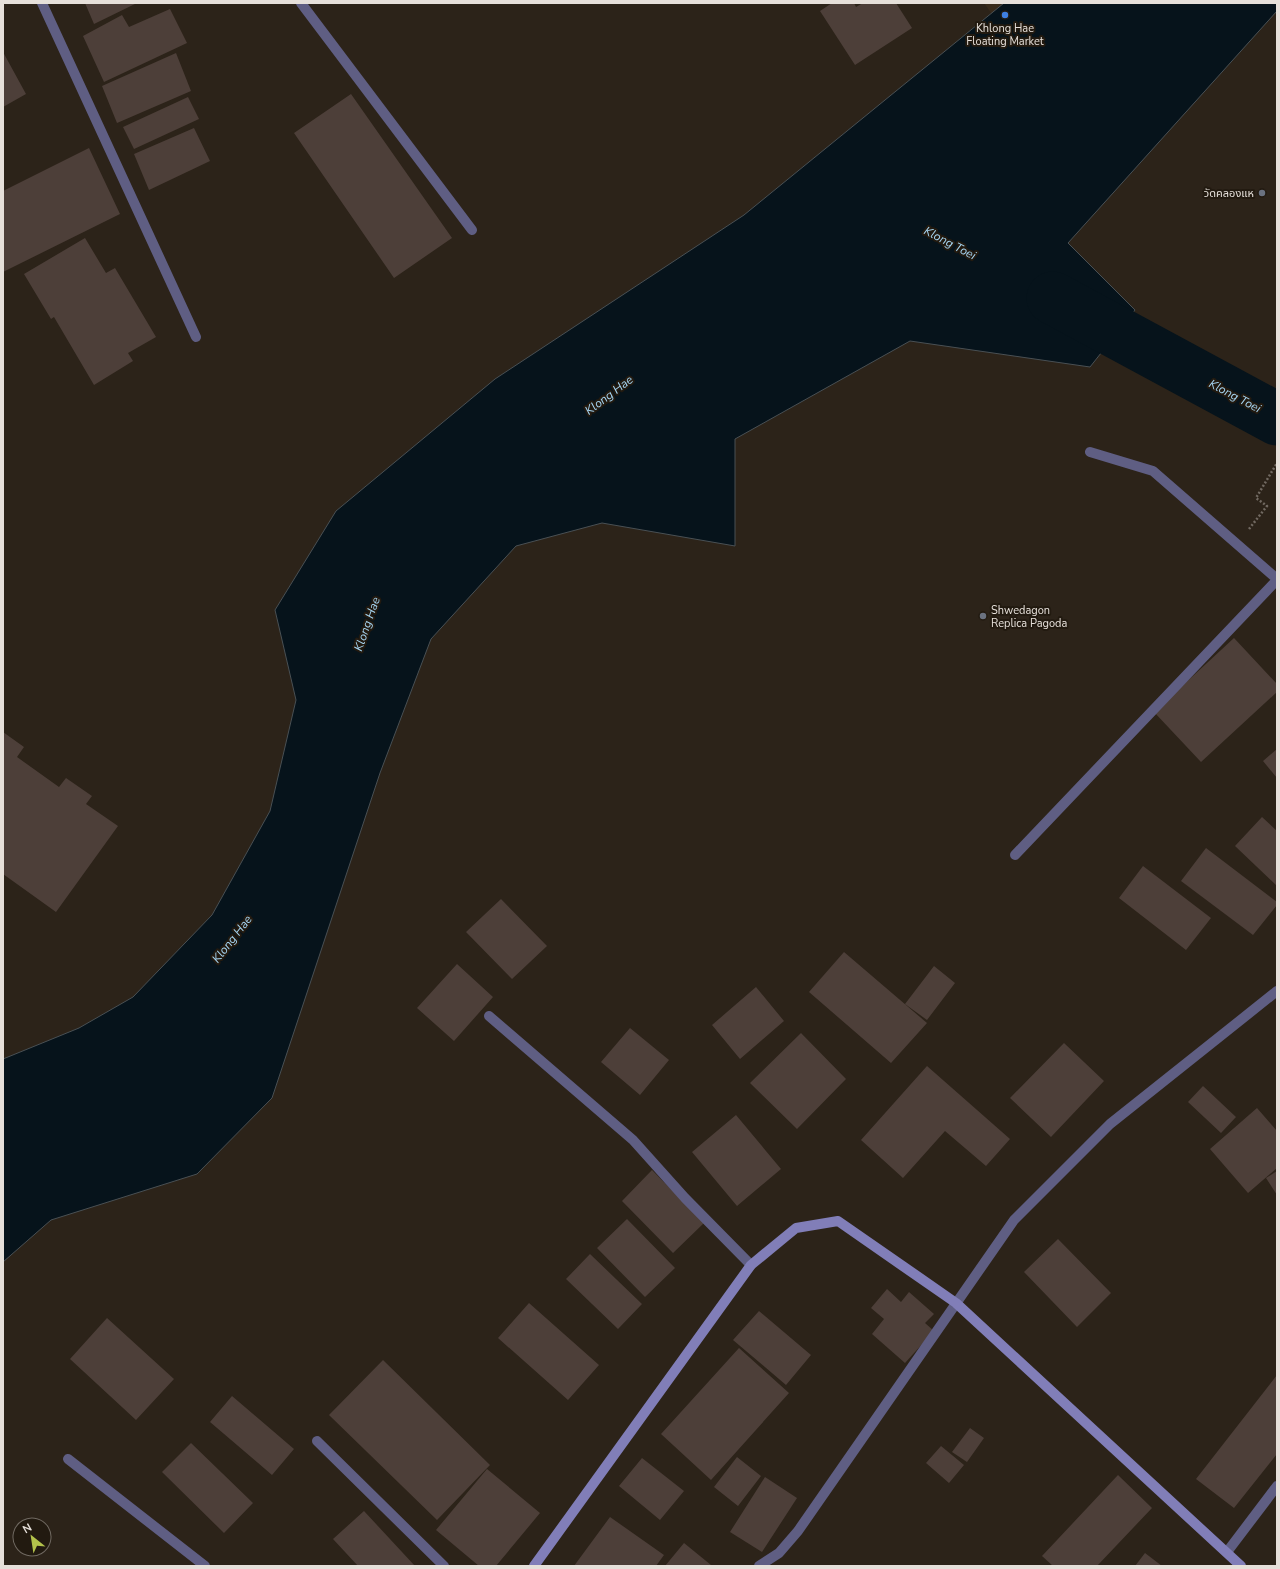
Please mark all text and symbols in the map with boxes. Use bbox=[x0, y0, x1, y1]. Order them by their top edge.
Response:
marker: Khlong Hae Floating Market bbox=[1000, 10, 1010, 20]
place label: Khlong Hae Floating Market bbox=[966, 21, 1044, 49]
place label: วัดคลองแห bbox=[1204, 186, 1254, 201]
marker: วัดคลองแห bbox=[1257, 188, 1267, 198]
water label: Klong Toei bbox=[921, 223, 979, 263]
water label: Klong Hae bbox=[582, 371, 637, 418]
water label: Klong Toei bbox=[1206, 376, 1264, 416]
water label: Klong Hae bbox=[350, 594, 384, 653]
place label: Shwedagon Replica Pagoda bbox=[991, 603, 1068, 631]
marker: Shwedagon Replica Pagoda bbox=[978, 611, 988, 621]
water label: Klong Hae bbox=[208, 911, 256, 966]
north arrow bbox=[12, 1517, 52, 1557]
text: N bbox=[20, 1520, 35, 1537]

